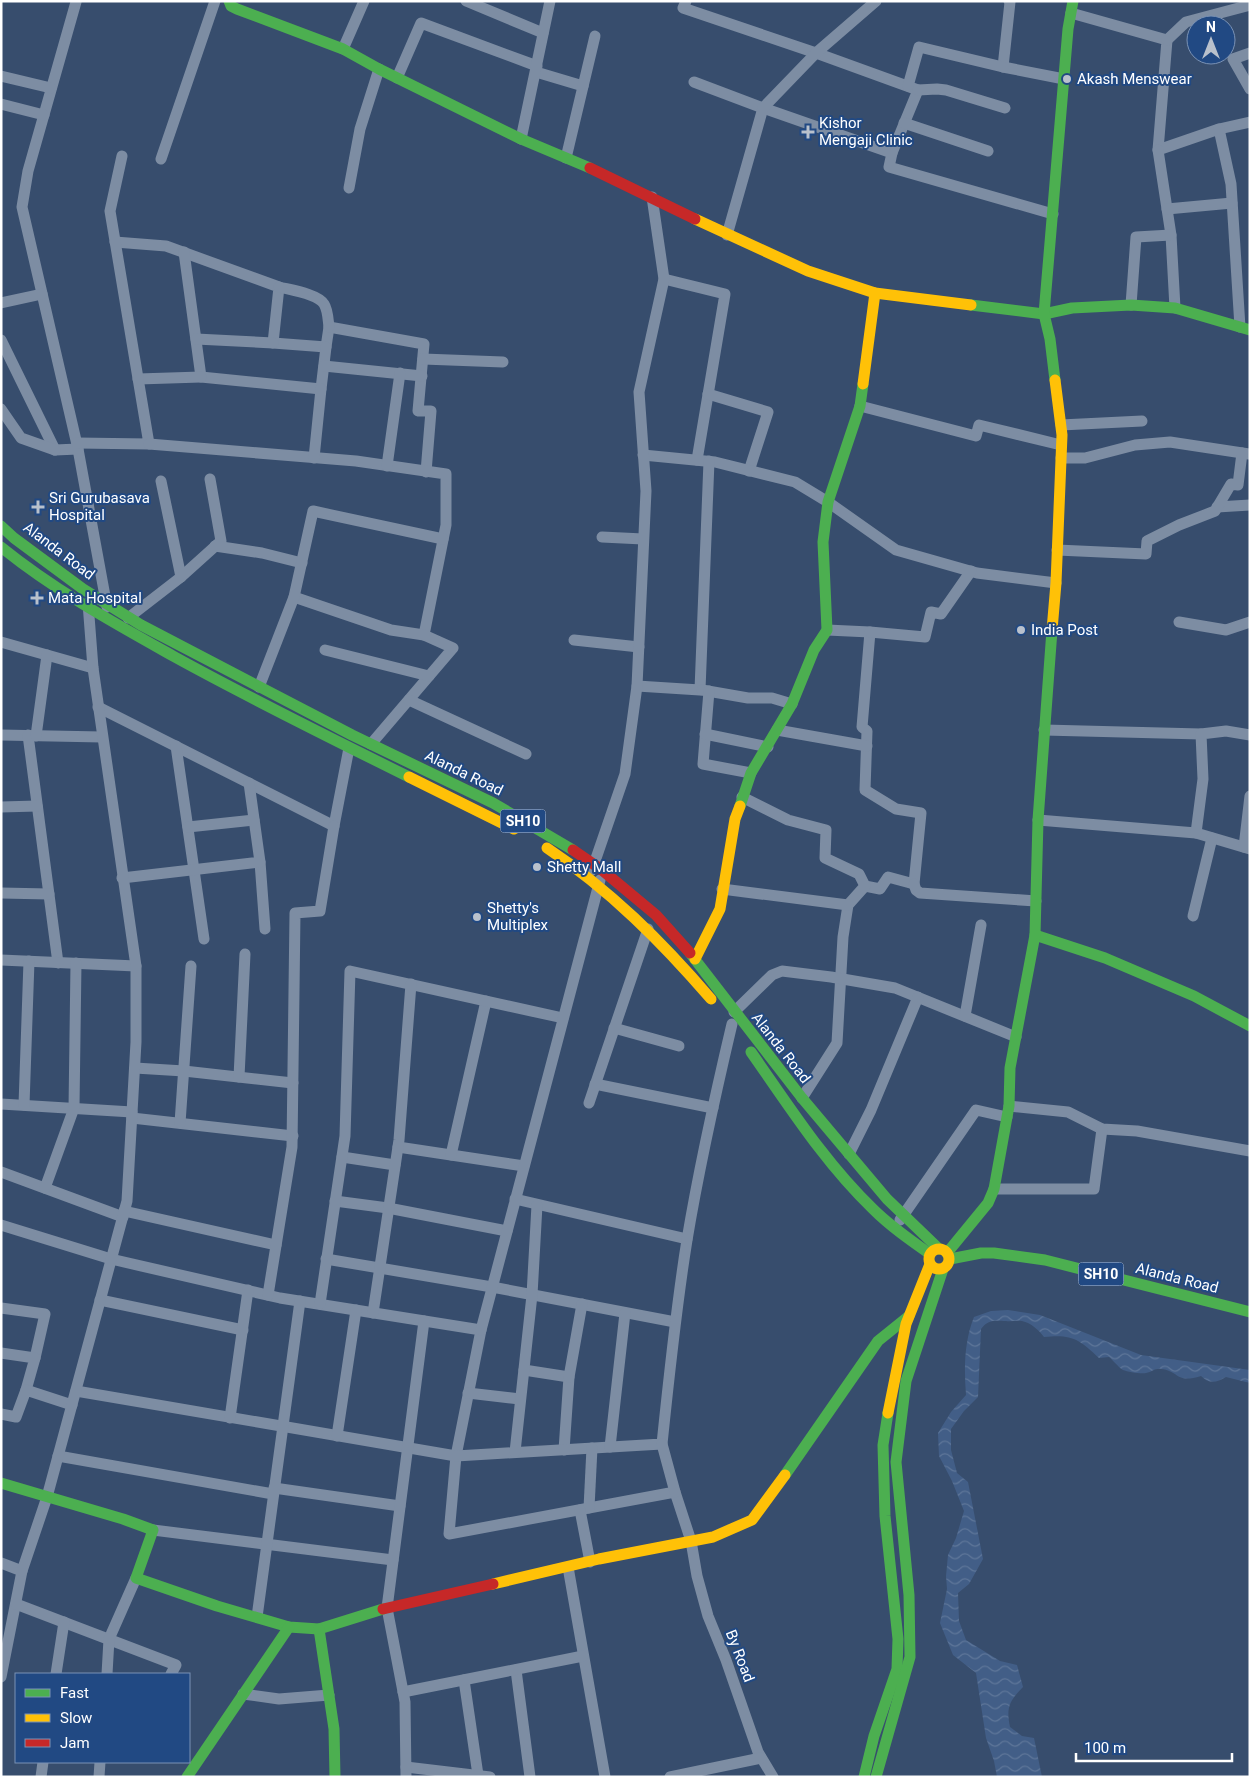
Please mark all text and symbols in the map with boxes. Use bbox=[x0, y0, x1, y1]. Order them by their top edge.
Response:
north arrow bbox=[1186, 15, 1236, 65]
text: N bbox=[1206, 19, 1216, 35]
place label: Akash Menswear bbox=[1077, 70, 1192, 88]
marker: Akash Menswear bbox=[1061, 73, 1073, 85]
place label: Kishor Mengaji Clinic bbox=[819, 114, 913, 149]
marker: Kishor Mengaji Clinic bbox=[801, 125, 815, 139]
place label: Sri Gurubasava Hospital bbox=[49, 489, 150, 524]
marker: Sri Gurubasava Hospital bbox=[31, 500, 45, 514]
street label: Alanda Road bbox=[20, 518, 98, 584]
place label: Mata Hospital bbox=[48, 589, 142, 607]
marker: Mata Hospital bbox=[30, 591, 44, 605]
place label: India Post bbox=[1031, 621, 1098, 639]
marker: India Post bbox=[1015, 624, 1027, 636]
street label: Alanda Road bbox=[422, 746, 506, 800]
road number: SH10 bbox=[500, 809, 546, 832]
place label: Shetty Mall bbox=[547, 858, 621, 876]
marker: Shetty Mall bbox=[531, 861, 543, 873]
place label: Shetty's Multiplex bbox=[487, 899, 549, 934]
marker: Shetty's Multiplex bbox=[471, 911, 483, 923]
street label: Alanda Road bbox=[748, 1009, 814, 1087]
street label: Alanda Road bbox=[1134, 1259, 1220, 1297]
road number: SH10 bbox=[1078, 1262, 1124, 1286]
street label: By Road bbox=[722, 1627, 758, 1685]
legend bbox=[15, 1673, 190, 1763]
text: Fast bbox=[60, 1684, 89, 1702]
text: Slow bbox=[60, 1709, 92, 1727]
scale bar bbox=[1076, 1730, 1232, 1762]
text: Jam bbox=[60, 1734, 90, 1752]
text: 100 m bbox=[1084, 1739, 1126, 1757]

